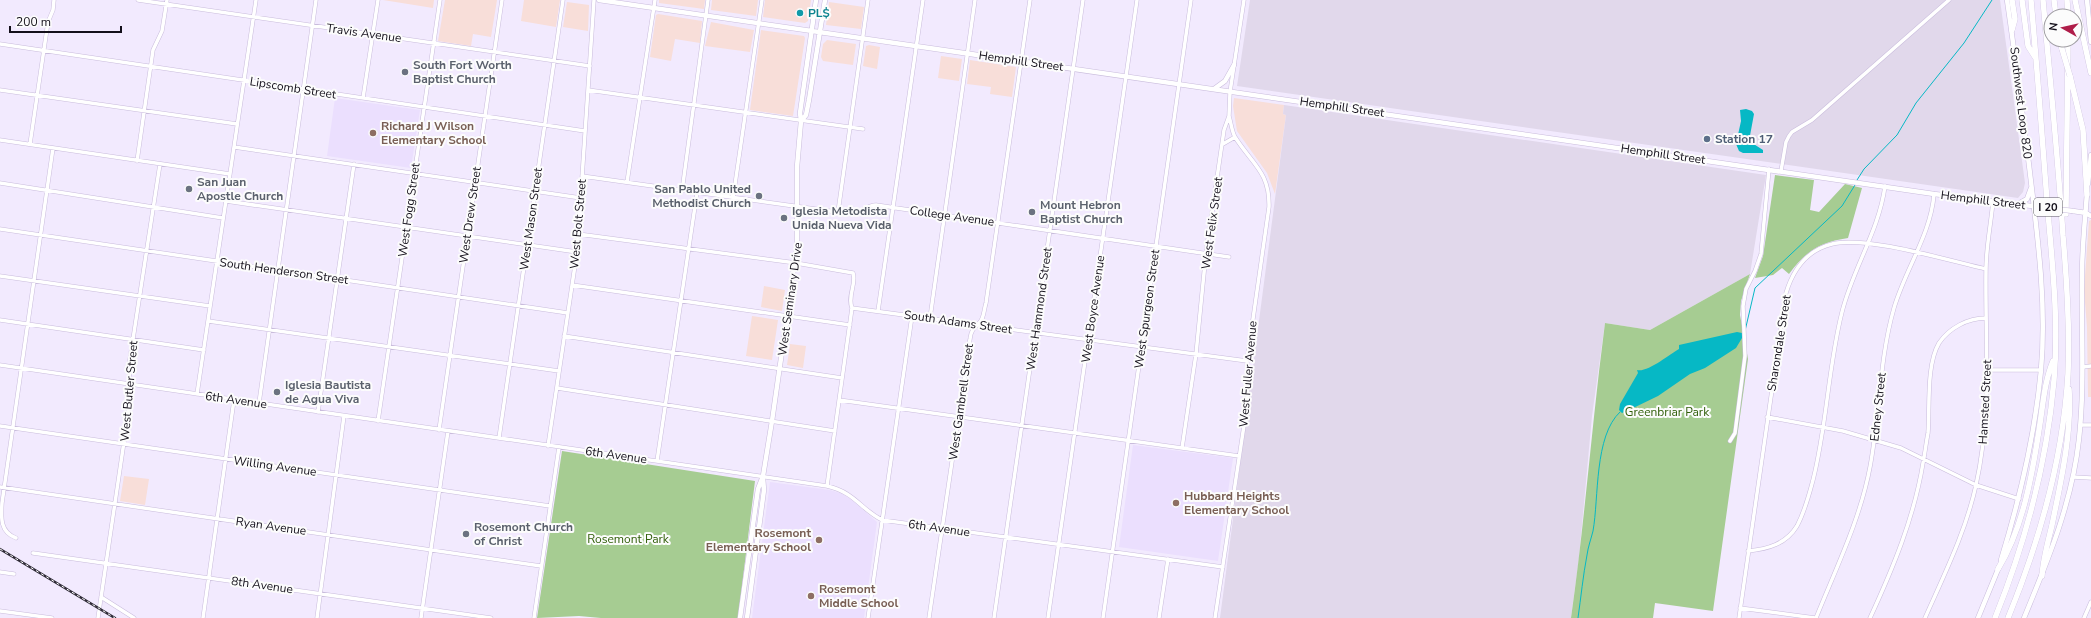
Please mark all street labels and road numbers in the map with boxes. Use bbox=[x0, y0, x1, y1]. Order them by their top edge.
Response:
street label: Travis Avenue bbox=[325, 20, 403, 46]
street label: Southwest Loop 820 bbox=[2006, 46, 2036, 160]
street label: Hemphill Street bbox=[978, 47, 1065, 75]
street label: Lipscomb Street bbox=[249, 73, 338, 103]
street label: Hemphill Street bbox=[1299, 93, 1386, 121]
street label: Hemphill Street bbox=[1620, 140, 1707, 168]
street label: West Fogg Street bbox=[394, 161, 424, 258]
street label: West Drew Street bbox=[455, 165, 485, 264]
street label: West Mason Street bbox=[516, 166, 546, 271]
street label: West Felix Street bbox=[1198, 175, 1227, 270]
street label: West Bolt Street bbox=[566, 178, 590, 270]
street label: Hemphill Street bbox=[1940, 187, 2027, 213]
road number: I 20 bbox=[2034, 198, 2062, 216]
street label: College Avenue bbox=[909, 202, 995, 230]
street label: West Seminary Drive bbox=[774, 241, 806, 357]
street label: West Hammond Street bbox=[1022, 246, 1056, 372]
street label: West Spurgeon Street bbox=[1131, 248, 1163, 370]
street label: South Henderson Street bbox=[219, 254, 350, 288]
street label: West Boyce Avenue bbox=[1078, 254, 1108, 364]
street label: Sharondale Street bbox=[1763, 293, 1795, 392]
street label: South Adams Street bbox=[903, 307, 1014, 338]
street label: West Fuller Avenue bbox=[1235, 320, 1261, 428]
street label: West Butler Street bbox=[117, 339, 141, 442]
street label: West Gambrell Street bbox=[945, 342, 977, 461]
street label: Hamsted Street bbox=[1975, 358, 1995, 445]
street label: Edney Street bbox=[1866, 371, 1890, 442]
street label: 6th Avenue bbox=[204, 388, 268, 412]
street label: 6th Avenue bbox=[584, 443, 648, 467]
street label: Willing Avenue bbox=[232, 452, 318, 480]
street label: Ryan Avenue bbox=[235, 513, 307, 539]
street label: 6th Avenue bbox=[907, 516, 971, 540]
street label: 8th Avenue bbox=[230, 573, 294, 597]

